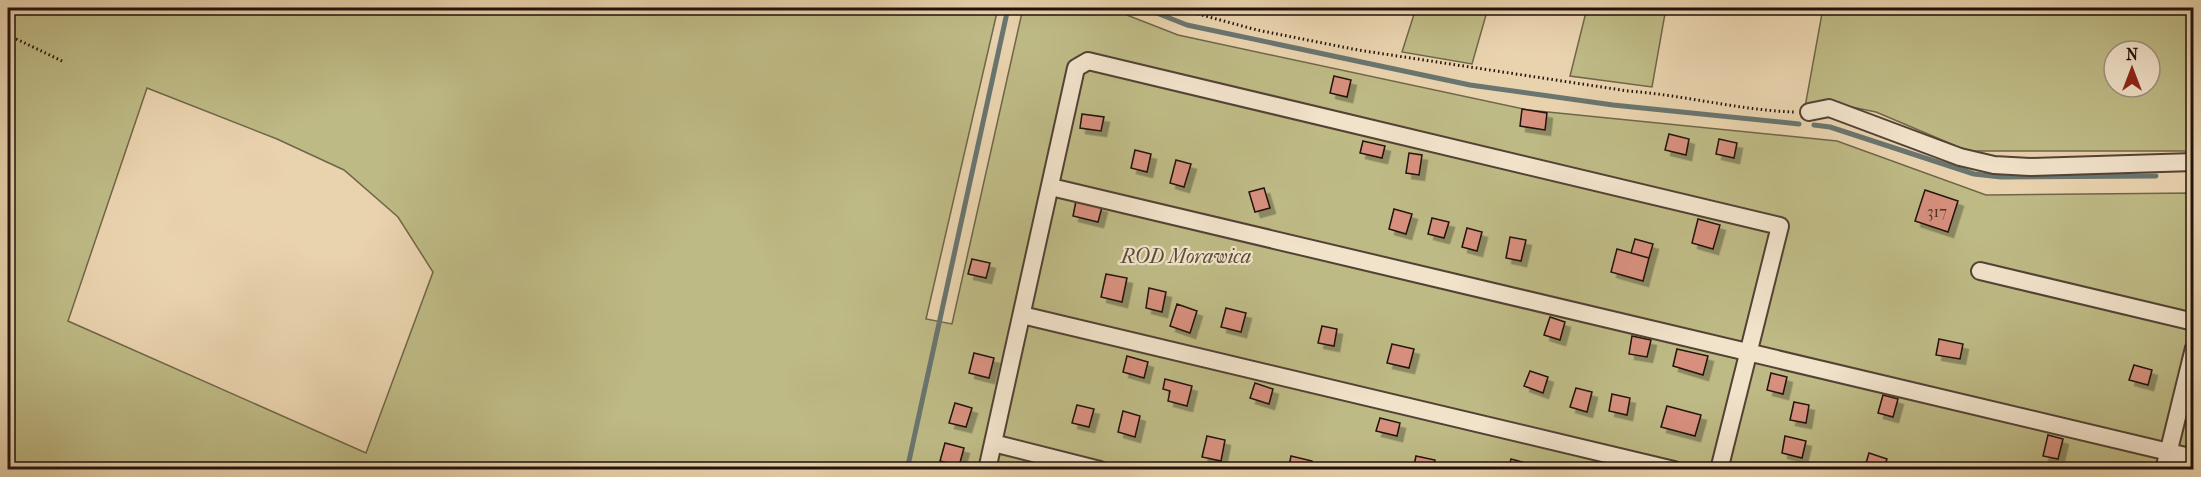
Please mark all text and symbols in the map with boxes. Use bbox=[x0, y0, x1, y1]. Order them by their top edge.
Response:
north arrow bbox=[2102, 39, 2162, 99]
text: N bbox=[2126, 45, 2139, 64]
house number: 317 bbox=[1927, 202, 1947, 221]
park label: ROD Morawica bbox=[1119, 245, 1251, 268]

